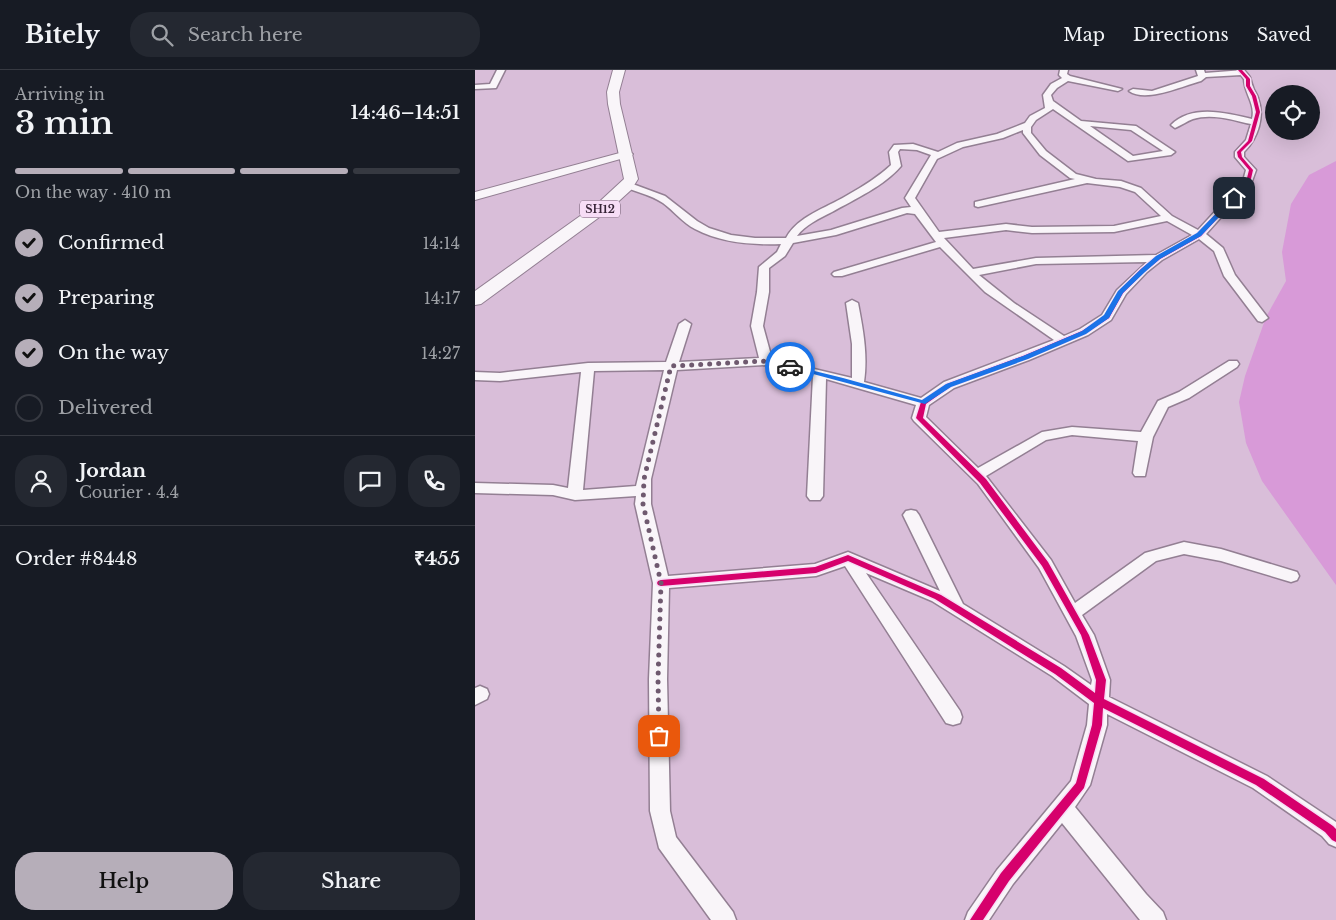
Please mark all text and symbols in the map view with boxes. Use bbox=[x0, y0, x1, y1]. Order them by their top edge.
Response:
search box bbox=[130, 12, 480, 57]
text: Bitely bbox=[25, 20, 100, 49]
icon: search bbox=[148, 21, 176, 49]
text: Search here bbox=[188, 23, 303, 46]
text: Map bbox=[1063, 24, 1105, 46]
text: Directions bbox=[1133, 24, 1229, 46]
text: Saved bbox=[1257, 24, 1311, 46]
text: Arriving in bbox=[15, 84, 105, 104]
map controls bbox=[1265, 85, 1320, 140]
button: locate bbox=[1265, 85, 1320, 140]
text: 14:46–14:51 bbox=[350, 101, 460, 124]
text: 3 min bbox=[15, 103, 113, 143]
pin bbox=[1213, 177, 1255, 219]
text: On the way · 410 m bbox=[15, 182, 171, 202]
icon: home bbox=[1220, 184, 1248, 212]
road number: SH12 bbox=[580, 200, 620, 218]
icon: check bbox=[15, 229, 43, 257]
text: Confirmed bbox=[58, 231, 164, 254]
text: 14:14 bbox=[422, 233, 460, 253]
icon: check bbox=[15, 284, 43, 312]
text: Preparing bbox=[58, 286, 154, 309]
text: 14:17 bbox=[424, 288, 460, 308]
icon: check bbox=[15, 339, 43, 367]
text: On the way bbox=[58, 341, 169, 364]
courier bbox=[765, 342, 815, 392]
text: 14:27 bbox=[421, 343, 460, 363]
icon: car bbox=[776, 353, 804, 381]
text: Delivered bbox=[58, 396, 153, 419]
button: person bbox=[15, 455, 67, 507]
button: chat bbox=[344, 455, 396, 507]
button: phone bbox=[408, 455, 460, 507]
text: Jordan bbox=[79, 459, 146, 482]
text: Courier · 4.4 bbox=[79, 482, 179, 502]
text: Order #8448 bbox=[15, 547, 138, 570]
text: ₹455 bbox=[414, 547, 460, 570]
pin bbox=[638, 715, 680, 757]
icon: bag bbox=[645, 722, 673, 750]
button: Help bbox=[15, 852, 233, 910]
button: Share bbox=[243, 852, 460, 910]

